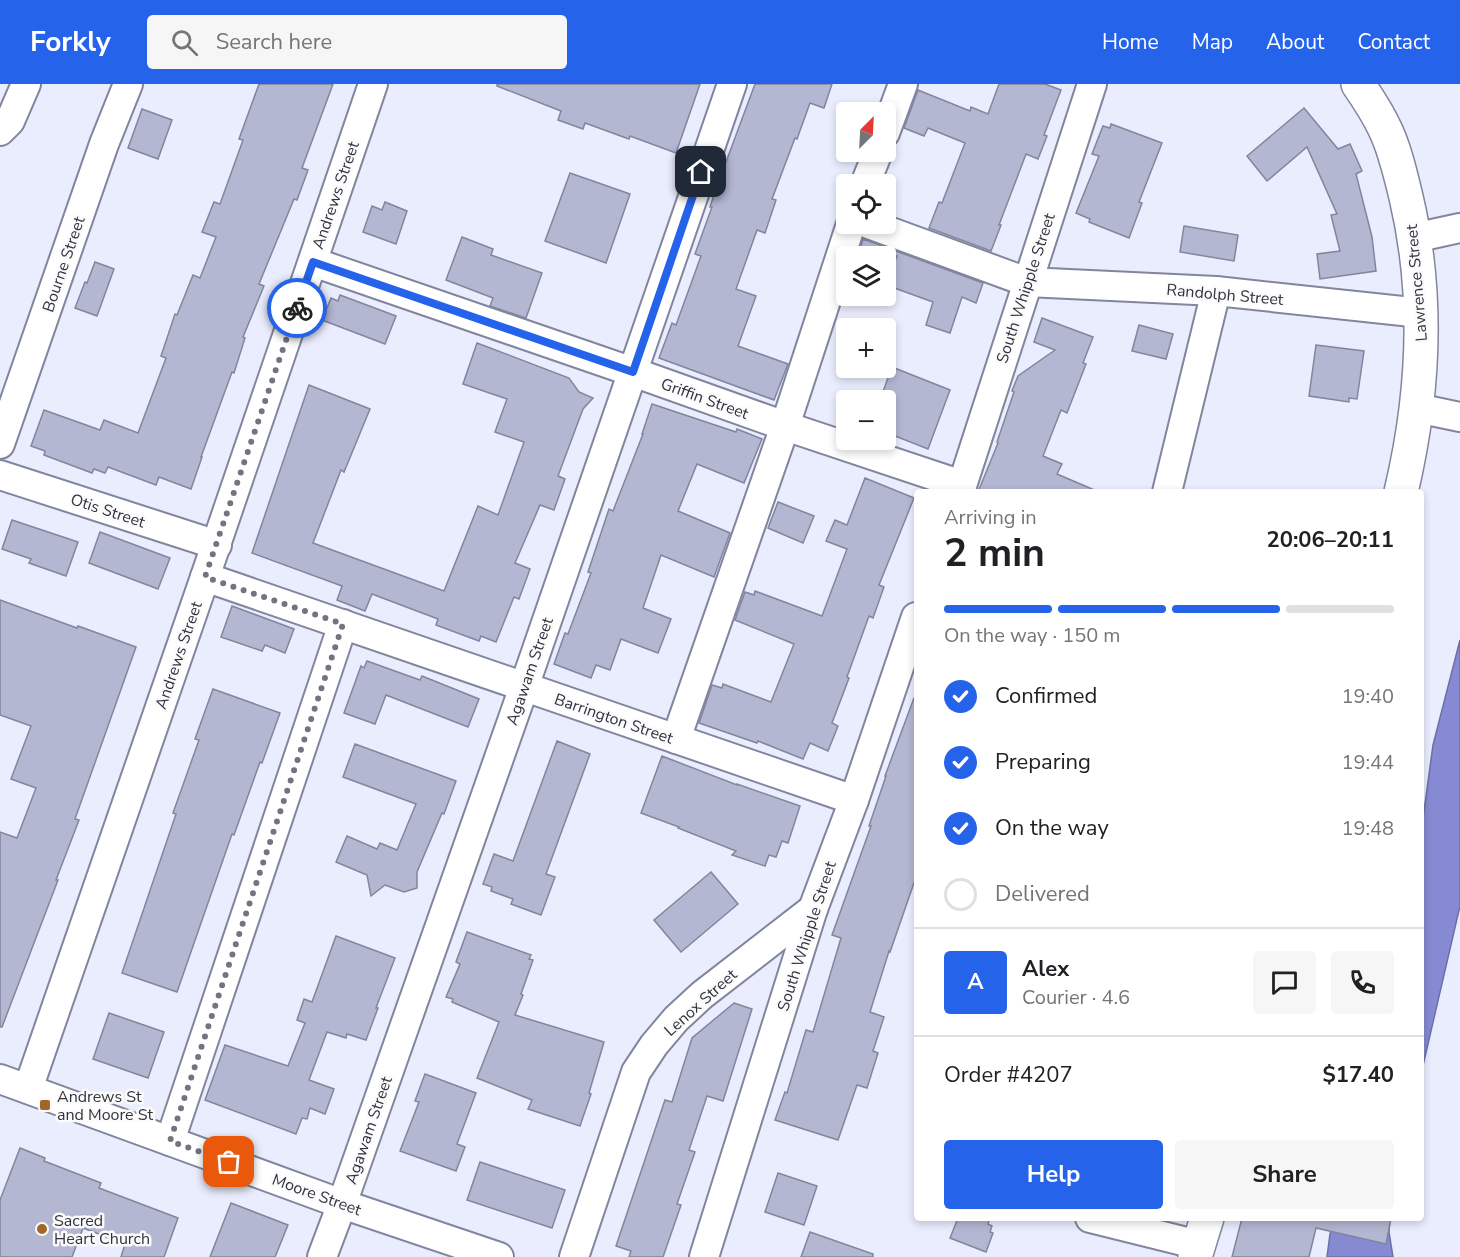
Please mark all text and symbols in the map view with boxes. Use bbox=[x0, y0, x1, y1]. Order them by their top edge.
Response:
search box bbox=[147, 15, 567, 69]
text: Forkly bbox=[30, 23, 111, 61]
icon: search bbox=[168, 26, 201, 59]
text: Search here bbox=[216, 27, 332, 57]
text: Home bbox=[1102, 28, 1159, 56]
text: Map bbox=[1192, 28, 1233, 56]
text: About bbox=[1266, 28, 1324, 56]
text: Contact bbox=[1357, 28, 1430, 56]
north arrow bbox=[836, 102, 896, 162]
map controls bbox=[836, 102, 896, 450]
street label: Andrews Street bbox=[307, 138, 365, 252]
pin bbox=[675, 146, 726, 197]
icon: home bbox=[684, 155, 717, 188]
button: locate bbox=[836, 174, 896, 234]
street label: South Whipple Street bbox=[991, 210, 1061, 366]
street label: Bourne Street bbox=[37, 213, 91, 315]
street label: Lawrence Street bbox=[1401, 223, 1433, 342]
button: layers bbox=[836, 246, 896, 306]
courier bbox=[267, 278, 327, 338]
street label: Randolph Street bbox=[1165, 279, 1285, 311]
icon: bike bbox=[281, 292, 314, 325]
button: + bbox=[836, 318, 896, 378]
street label: Griffin Street bbox=[658, 373, 752, 425]
button: − bbox=[836, 390, 896, 450]
street label: Otis Street bbox=[68, 489, 148, 533]
text: Arriving in bbox=[944, 504, 1037, 531]
text: 20:06–20:11 bbox=[1266, 525, 1394, 555]
text: 2 min bbox=[944, 527, 1045, 580]
street label: Andrews Street bbox=[150, 598, 208, 712]
street label: Agawam Street bbox=[501, 614, 559, 728]
text: On the way · 150 m bbox=[944, 622, 1120, 649]
icon: check bbox=[944, 680, 977, 713]
text: Confirmed bbox=[995, 681, 1097, 711]
text: 19:40 bbox=[1341, 683, 1394, 710]
street label: Barrington Street bbox=[551, 688, 676, 750]
icon: check bbox=[944, 746, 977, 779]
text: Preparing bbox=[995, 747, 1091, 777]
text: 19:44 bbox=[1341, 749, 1394, 776]
icon: check bbox=[944, 812, 977, 845]
text: On the way bbox=[995, 813, 1109, 843]
text: 19:48 bbox=[1341, 815, 1394, 842]
street label: South Whipple Street bbox=[772, 858, 842, 1014]
text: Delivered bbox=[995, 879, 1090, 909]
button: chat bbox=[1253, 951, 1316, 1014]
button: phone bbox=[1331, 951, 1394, 1014]
text: Alex bbox=[1022, 954, 1069, 984]
street label: Lenox Street bbox=[659, 964, 742, 1041]
text: A bbox=[967, 967, 984, 997]
text: Courier · 4.6 bbox=[1022, 984, 1130, 1011]
text: Order #4207 bbox=[944, 1060, 1073, 1090]
text: $17.40 bbox=[1323, 1060, 1394, 1090]
street label: Agawam Street bbox=[340, 1073, 398, 1187]
place label: Andrews St and Moore St bbox=[57, 1086, 154, 1126]
marker: Andrews St and Moore St bbox=[38, 1098, 52, 1112]
pin bbox=[203, 1136, 254, 1187]
button: Help bbox=[944, 1140, 1163, 1209]
button: Share bbox=[1175, 1140, 1394, 1209]
icon: bag bbox=[212, 1145, 245, 1178]
street label: Moore Street bbox=[269, 1169, 365, 1221]
place label: Sacred Heart Church bbox=[54, 1210, 150, 1250]
marker: Sacred Heart Church bbox=[35, 1222, 49, 1236]

